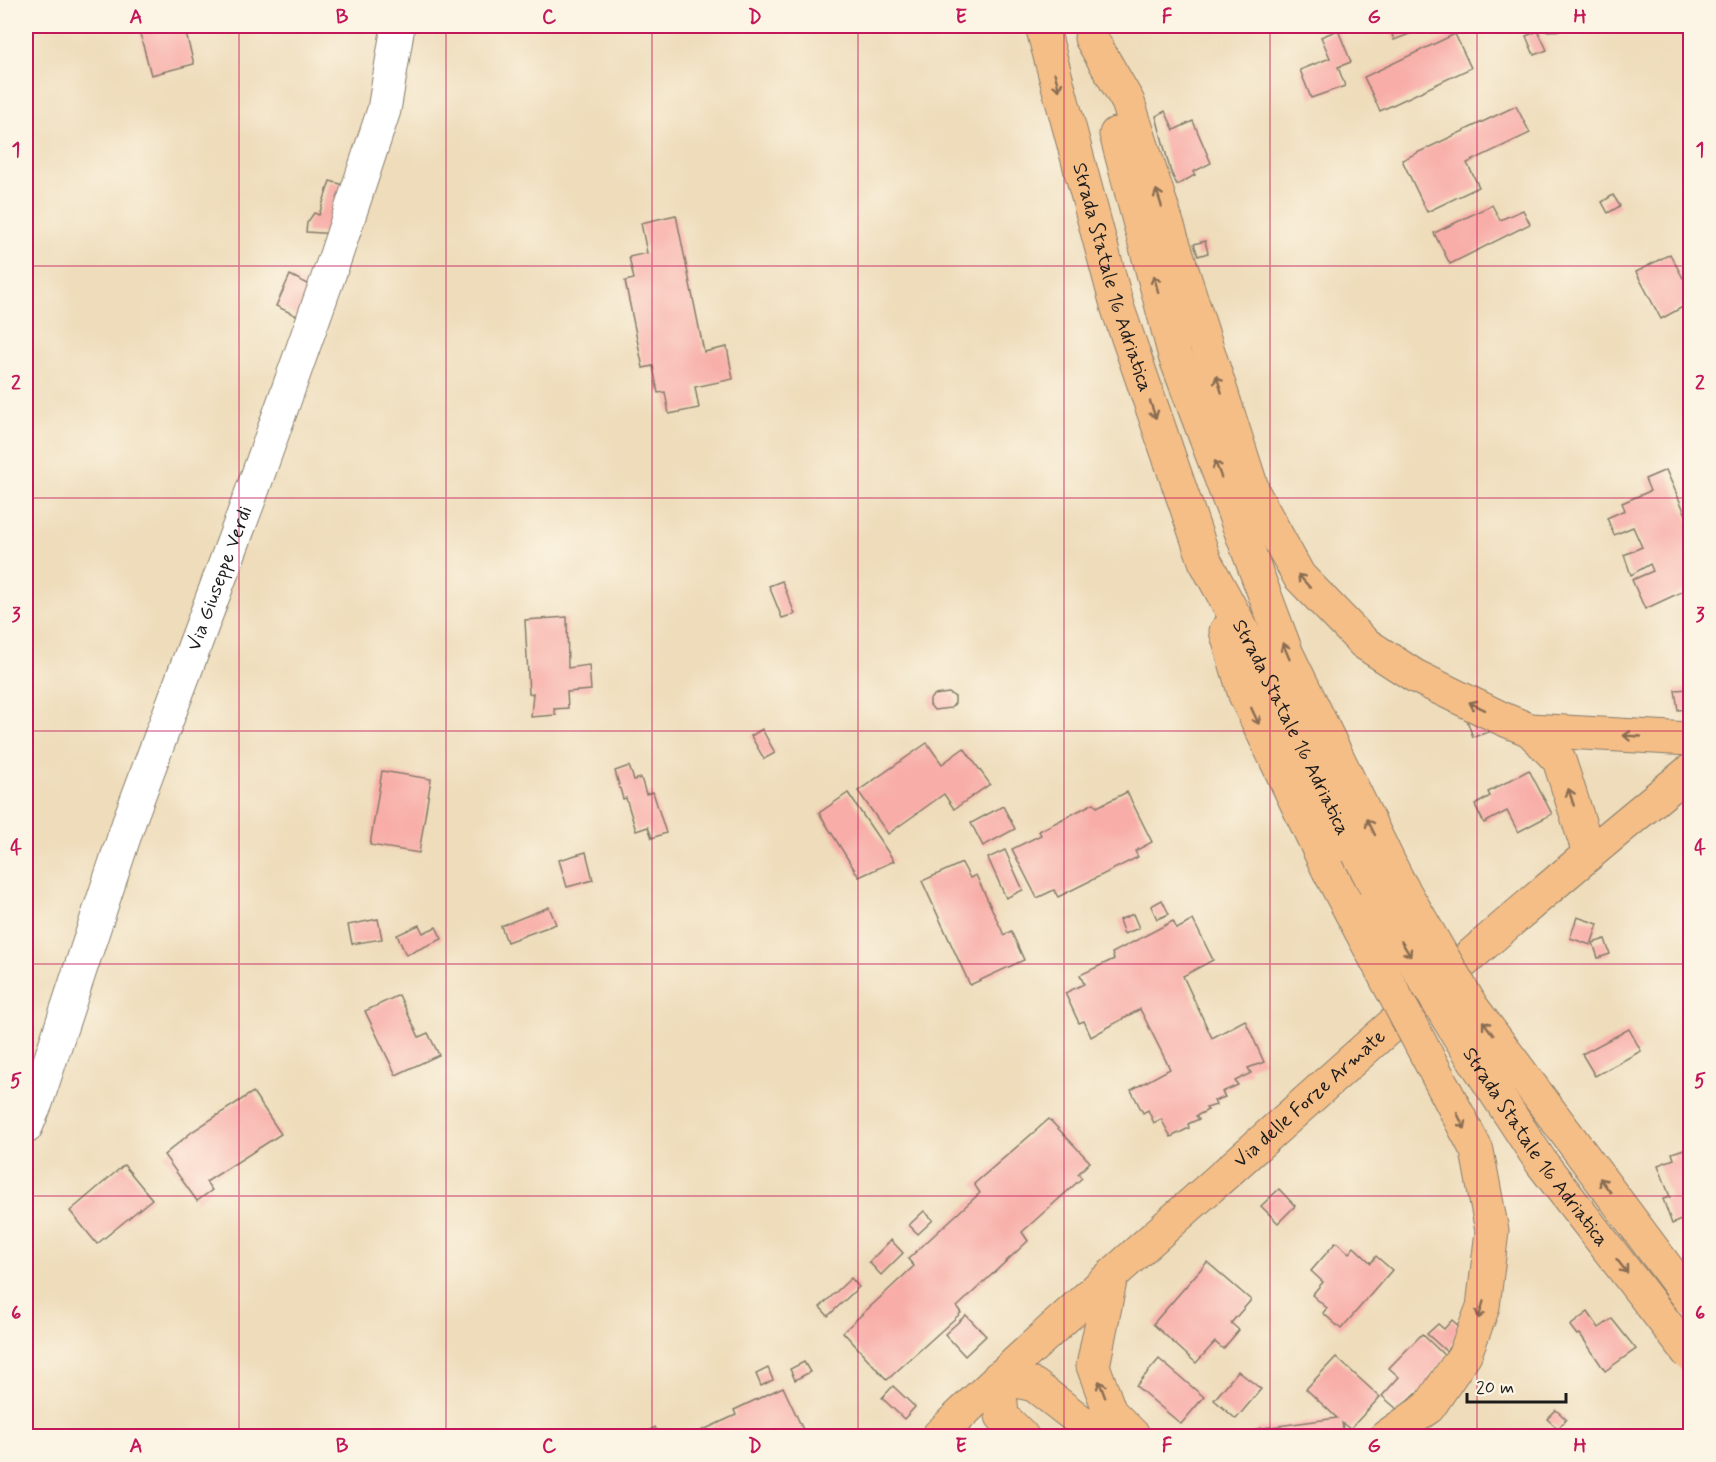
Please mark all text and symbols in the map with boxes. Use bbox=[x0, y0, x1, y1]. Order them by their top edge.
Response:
text: A bbox=[129, 4, 143, 31]
text: B bbox=[336, 4, 349, 31]
text: C bbox=[542, 4, 557, 31]
text: D bbox=[748, 4, 762, 31]
text: E bbox=[955, 4, 967, 31]
text: F bbox=[1162, 4, 1173, 31]
text: G bbox=[1367, 4, 1381, 31]
text: H bbox=[1573, 4, 1587, 31]
one-way arrow bbox=[1052, 72, 1063, 91]
text: 1 bbox=[12, 137, 20, 164]
text: 1 bbox=[1696, 137, 1704, 164]
street label: Strada Statale 16 Adriatica bbox=[1066, 160, 1159, 396]
one-way arrow bbox=[1153, 189, 1164, 208]
one-way arrow bbox=[1150, 275, 1161, 294]
text: 2 bbox=[11, 370, 21, 397]
text: 2 bbox=[1695, 370, 1705, 397]
one-way arrow bbox=[1212, 375, 1223, 394]
one-way arrow bbox=[1148, 400, 1159, 419]
one-way arrow bbox=[1211, 460, 1222, 479]
street label: Via Giuseppe Verdi bbox=[180, 502, 259, 655]
one-way arrow bbox=[1297, 574, 1311, 589]
text: 3 bbox=[11, 602, 21, 629]
text: 3 bbox=[1695, 602, 1705, 629]
street label: Strada Statale 16 Adriatica bbox=[1226, 615, 1356, 840]
one-way arrow bbox=[1280, 643, 1291, 661]
one-way arrow bbox=[1468, 700, 1486, 712]
one-way arrow bbox=[1250, 707, 1262, 725]
one-way arrow bbox=[1623, 730, 1643, 741]
one-way arrow bbox=[1565, 788, 1576, 807]
one-way arrow bbox=[1365, 818, 1377, 836]
text: 4 bbox=[10, 835, 22, 862]
text: 4 bbox=[1694, 835, 1706, 862]
one-way arrow bbox=[1401, 940, 1413, 957]
one-way arrow bbox=[1482, 1021, 1494, 1037]
street label: Via delle Forze Armate bbox=[1228, 1023, 1391, 1174]
street label: Strada Statale 16 Adriatica bbox=[1456, 1042, 1615, 1252]
text: 5 bbox=[10, 1068, 22, 1095]
text: 5 bbox=[1694, 1068, 1706, 1095]
one-way arrow bbox=[1456, 1112, 1467, 1130]
one-way arrow bbox=[1598, 1177, 1611, 1193]
one-way arrow bbox=[1615, 1258, 1628, 1274]
text: 6 bbox=[11, 1300, 21, 1327]
one-way arrow bbox=[1475, 1300, 1486, 1319]
text: 6 bbox=[1695, 1300, 1705, 1327]
scale bar bbox=[1467, 1366, 1566, 1404]
text: 20 m bbox=[1476, 1376, 1514, 1400]
one-way arrow bbox=[1095, 1380, 1106, 1399]
text: A bbox=[129, 1433, 143, 1460]
text: B bbox=[336, 1433, 349, 1460]
text: C bbox=[542, 1433, 557, 1460]
text: D bbox=[748, 1433, 762, 1460]
text: E bbox=[955, 1433, 967, 1460]
text: F bbox=[1162, 1433, 1173, 1460]
text: G bbox=[1367, 1433, 1381, 1460]
text: H bbox=[1573, 1433, 1587, 1460]

